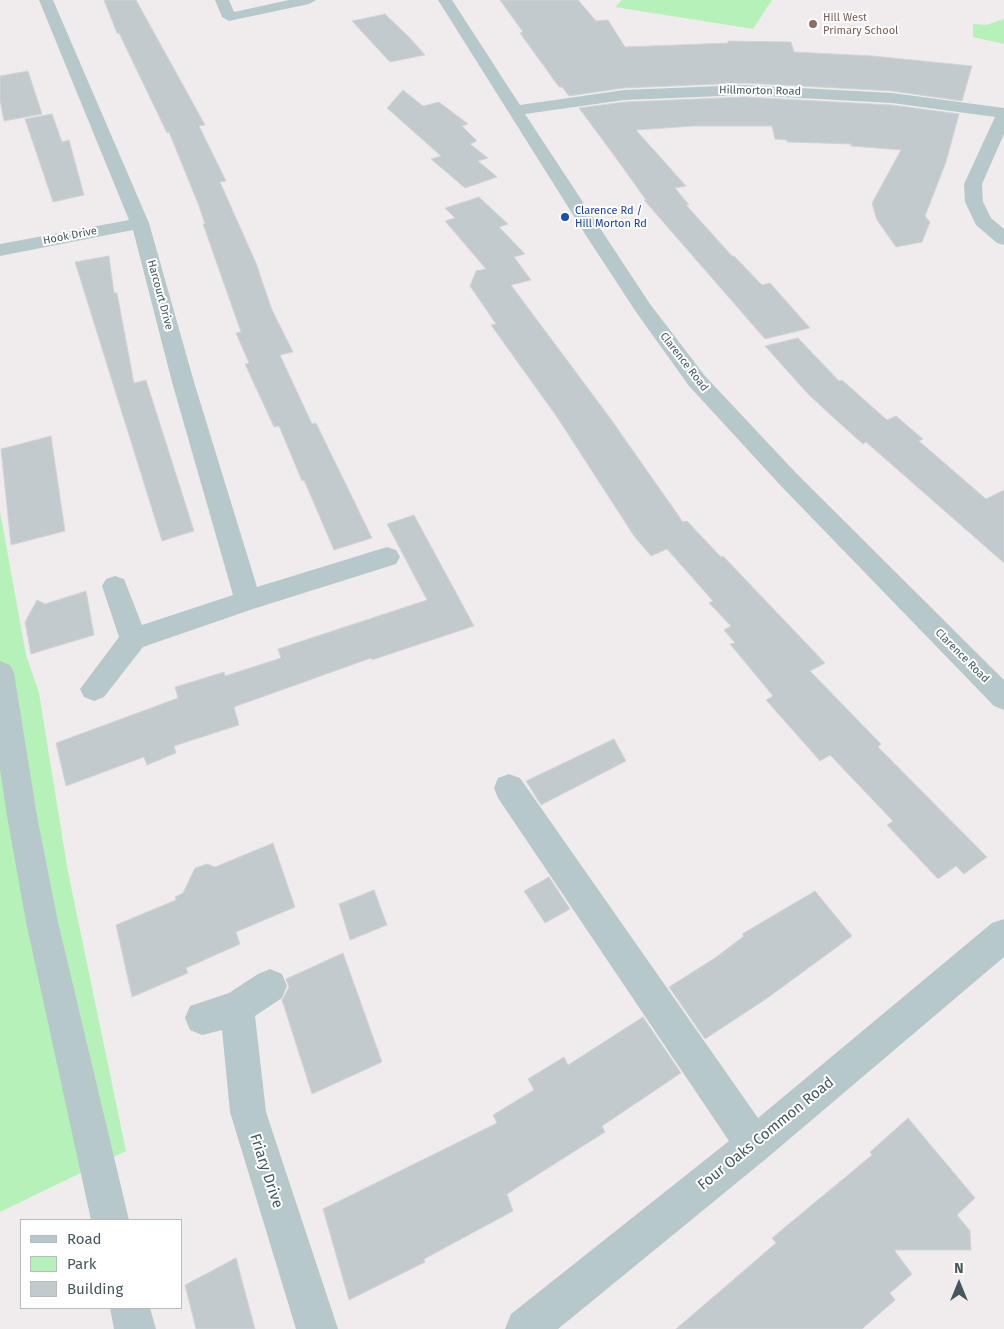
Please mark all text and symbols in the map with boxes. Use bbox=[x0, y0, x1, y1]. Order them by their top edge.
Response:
place label: Hill West Primary School bbox=[823, 11, 898, 37]
marker: Hill West Primary School bbox=[807, 18, 819, 30]
street label: Hillmorton Road bbox=[719, 84, 801, 98]
place label: Clarence Rd / Hill Morton Rd bbox=[575, 204, 647, 230]
marker: Clarence Rd / Hill Morton Rd bbox=[559, 211, 571, 223]
street label: Hook Drive bbox=[42, 224, 98, 248]
street label: Harcourt Drive bbox=[144, 258, 176, 332]
street label: Clarence Road bbox=[657, 330, 711, 394]
street label: Clarence Road bbox=[932, 626, 992, 686]
street label: Four Oaks Common Road bbox=[694, 1074, 838, 1194]
street label: Friary Drive bbox=[245, 1131, 287, 1211]
legend bbox=[20, 1219, 182, 1309]
text: Road bbox=[67, 1230, 102, 1248]
text: Park bbox=[67, 1255, 97, 1273]
north arrow bbox=[934, 1259, 984, 1309]
text: N bbox=[954, 1260, 964, 1277]
text: Building bbox=[67, 1280, 123, 1298]

